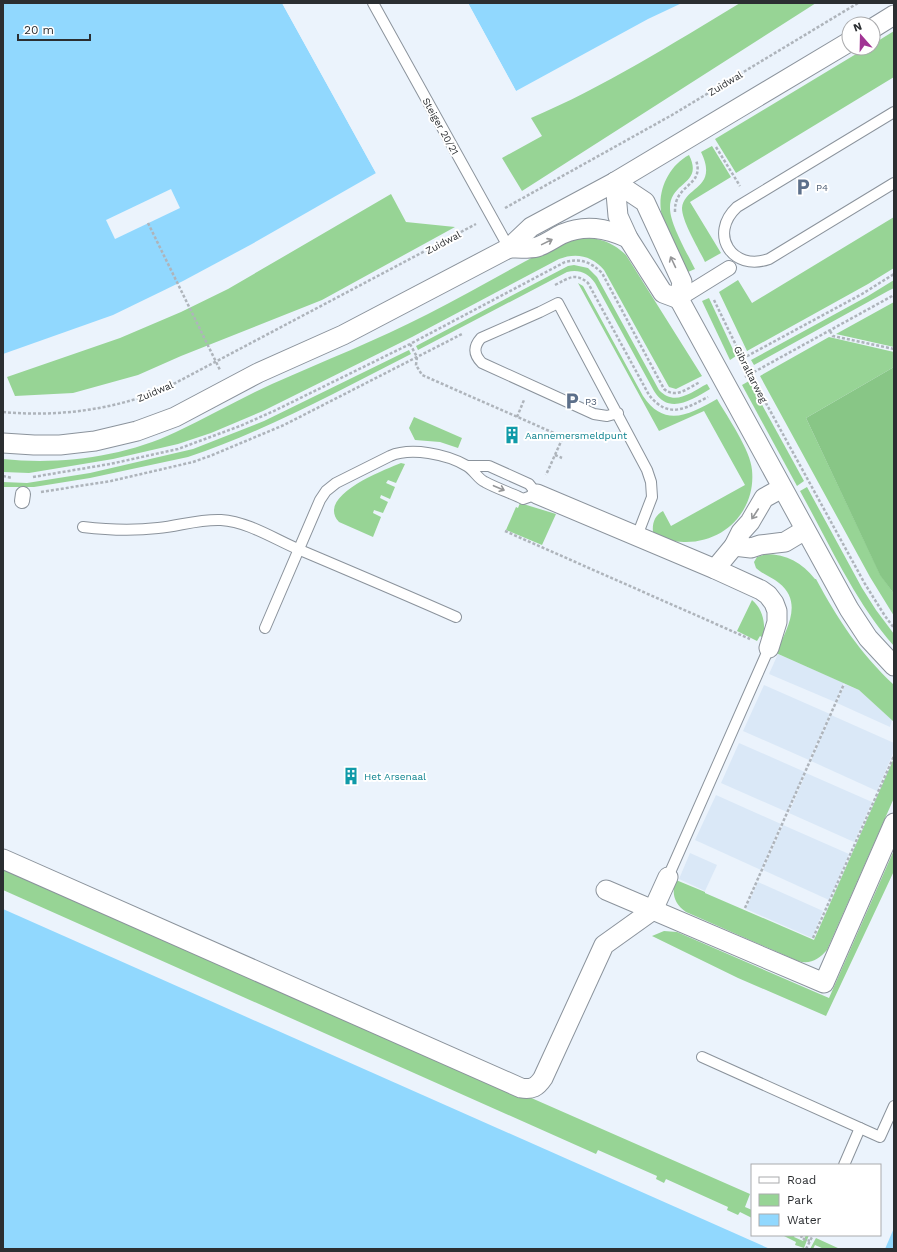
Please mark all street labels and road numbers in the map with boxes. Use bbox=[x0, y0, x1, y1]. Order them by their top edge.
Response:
street label: Zuidwal bbox=[706, 69, 744, 98]
street label: Steiger 20/21 bbox=[420, 96, 461, 157]
street label: Zuidwal bbox=[424, 229, 463, 256]
street label: Gibraltarweg bbox=[732, 344, 770, 405]
street label: Zuidwal bbox=[135, 379, 175, 404]

